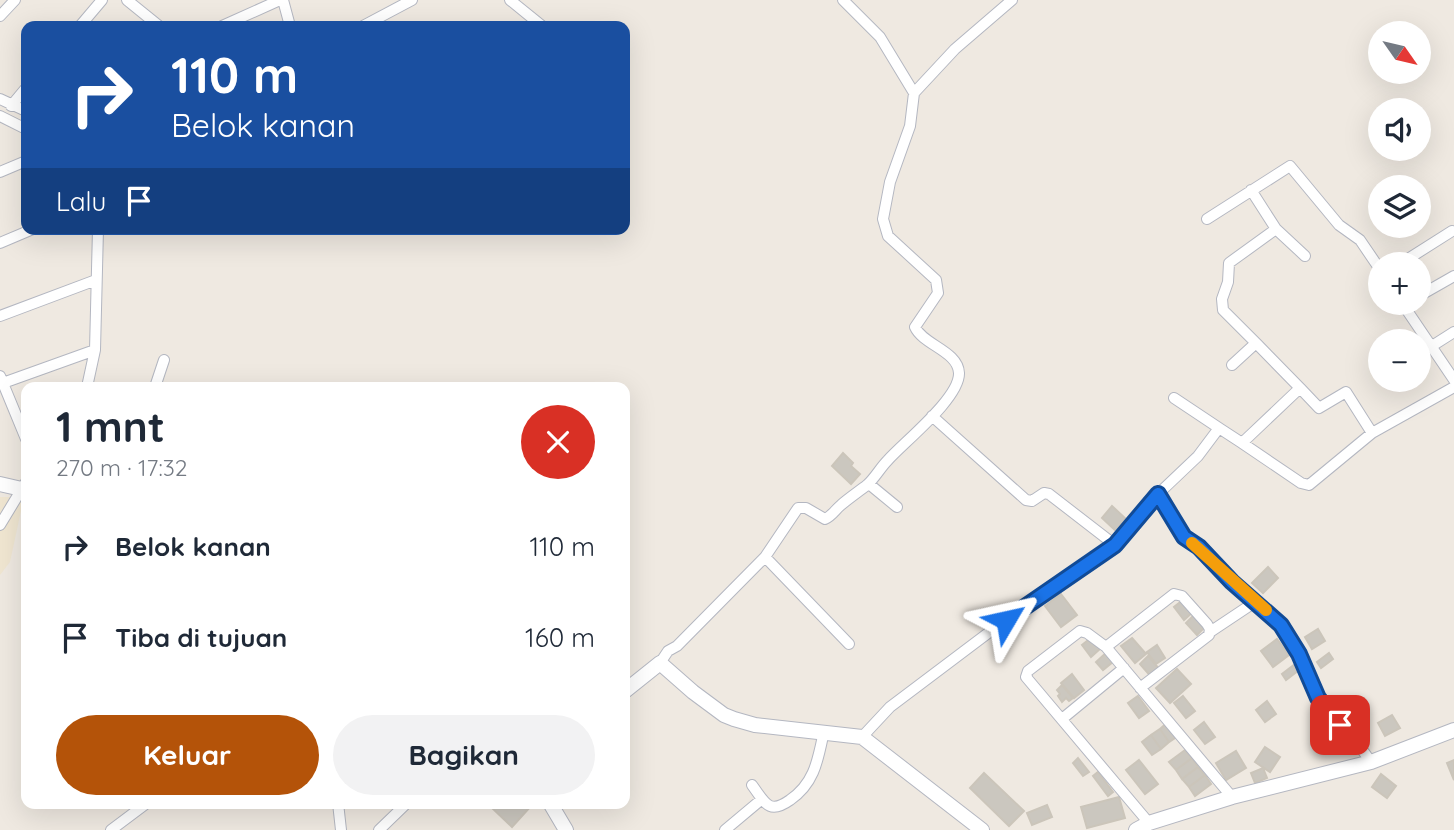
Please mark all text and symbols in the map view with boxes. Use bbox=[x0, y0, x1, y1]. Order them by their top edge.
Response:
north arrow bbox=[1368, 21, 1432, 84]
map controls bbox=[1368, 21, 1431, 392]
text: 110 m bbox=[171, 44, 298, 105]
icon: right bbox=[56, 49, 147, 140]
button: sound bbox=[1368, 98, 1431, 161]
text: Belok kanan bbox=[171, 105, 355, 145]
button: layers bbox=[1368, 175, 1431, 238]
icon: arrive bbox=[120, 182, 158, 220]
text: Lalu bbox=[56, 185, 106, 218]
button: + bbox=[1368, 252, 1431, 315]
button: − bbox=[1368, 329, 1431, 392]
text: 1 mnt bbox=[56, 400, 165, 453]
button: close bbox=[521, 405, 595, 479]
text: 270 m · 17:32 bbox=[56, 453, 188, 482]
icon: right bbox=[56, 528, 94, 566]
text: Belok kanan bbox=[115, 530, 271, 563]
text: 110 m bbox=[529, 530, 595, 563]
position arrow bbox=[969, 583, 1043, 657]
icon: arrive bbox=[56, 619, 94, 657]
text: Tiba di tujuan bbox=[115, 621, 287, 654]
text: 160 m bbox=[525, 621, 595, 654]
pin bbox=[1310, 695, 1370, 755]
icon: arrive bbox=[1321, 706, 1359, 744]
button: Keluar bbox=[56, 715, 319, 795]
button: Bagikan bbox=[333, 715, 595, 795]

